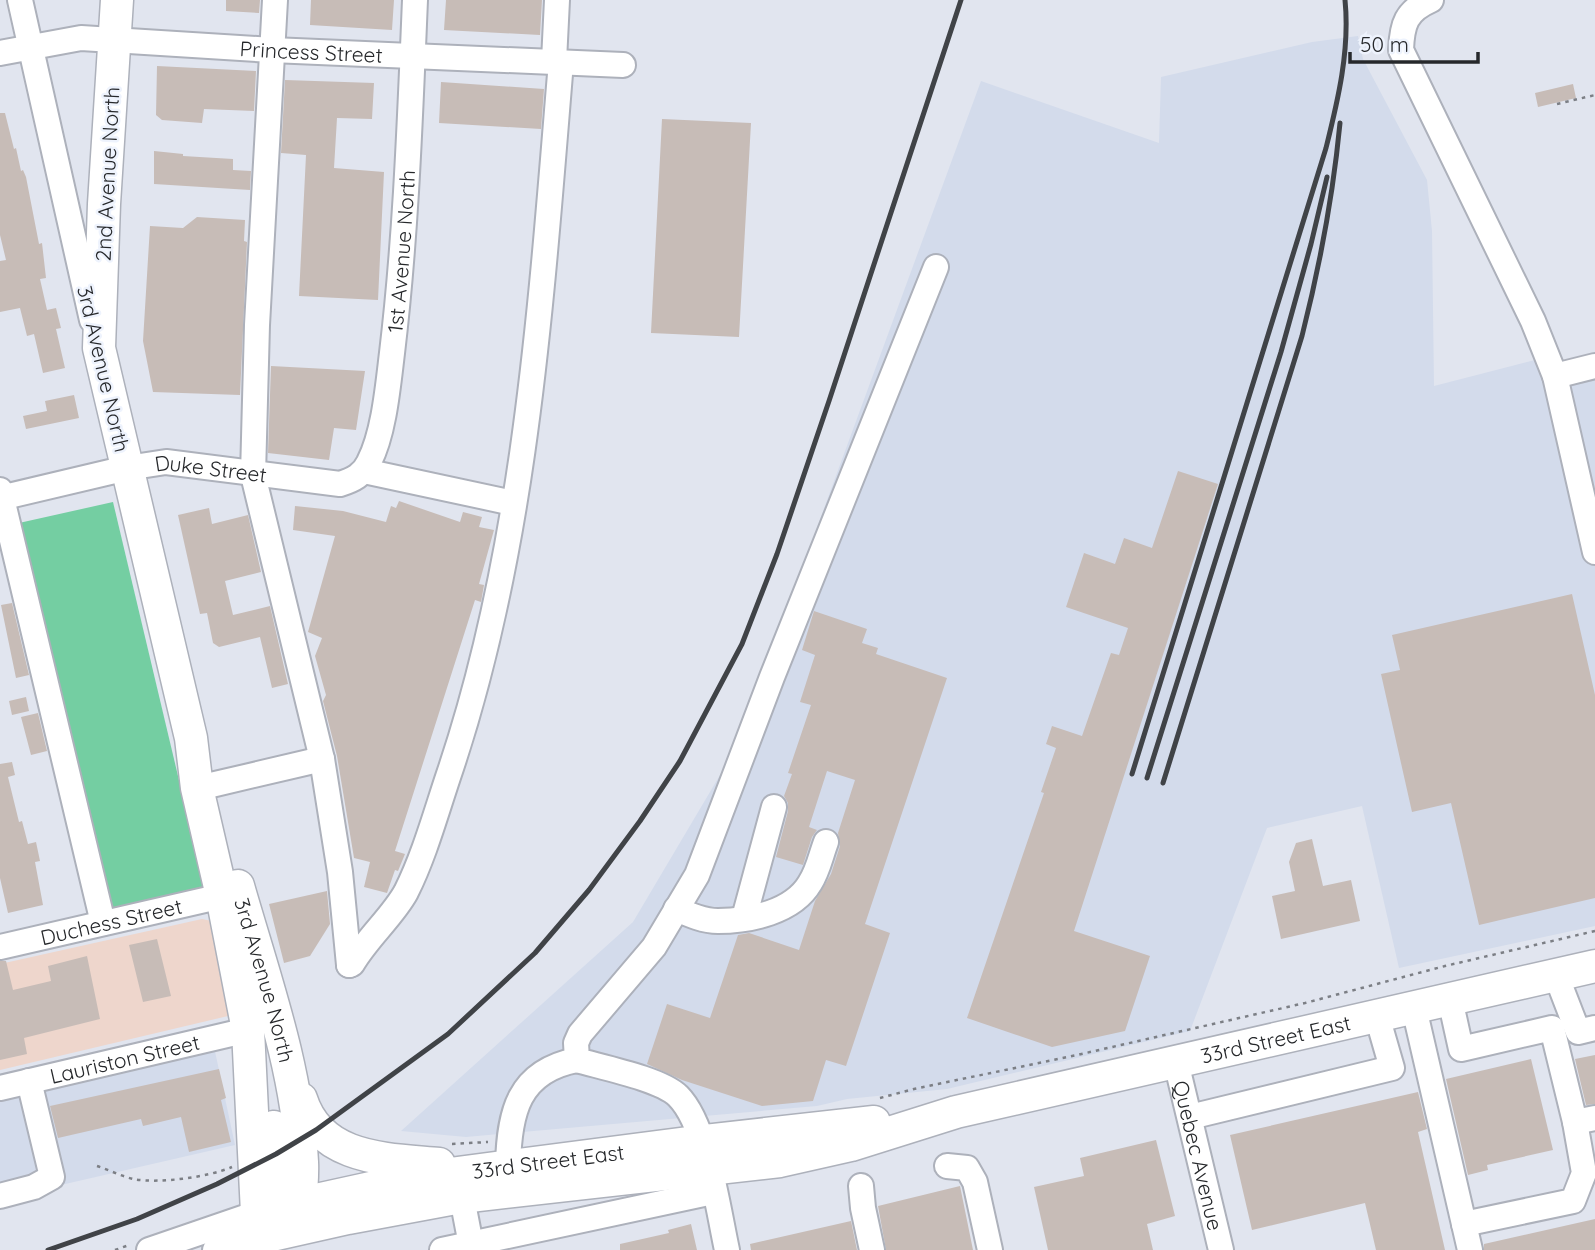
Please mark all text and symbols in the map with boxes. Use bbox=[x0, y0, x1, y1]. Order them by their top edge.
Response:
scale bar bbox=[1350, 21, 1478, 65]
text: 50 m bbox=[1360, 31, 1409, 57]
street label: Princess Street bbox=[239, 35, 383, 68]
street label: 2nd Avenue North bbox=[89, 86, 125, 262]
street label: 1st Avenue North bbox=[381, 169, 420, 334]
street label: 3rd Avenue North bbox=[72, 283, 136, 455]
street label: Duke Street bbox=[153, 449, 268, 488]
street label: Duchess Street bbox=[38, 893, 185, 950]
street label: 3rd Avenue North bbox=[229, 895, 300, 1065]
street label: 33rd Street East bbox=[1198, 1009, 1353, 1069]
street label: Lauriston Street bbox=[47, 1029, 202, 1089]
street label: Quebec Avenue bbox=[1168, 1078, 1229, 1233]
street label: 33rd Street East bbox=[471, 1138, 626, 1184]

